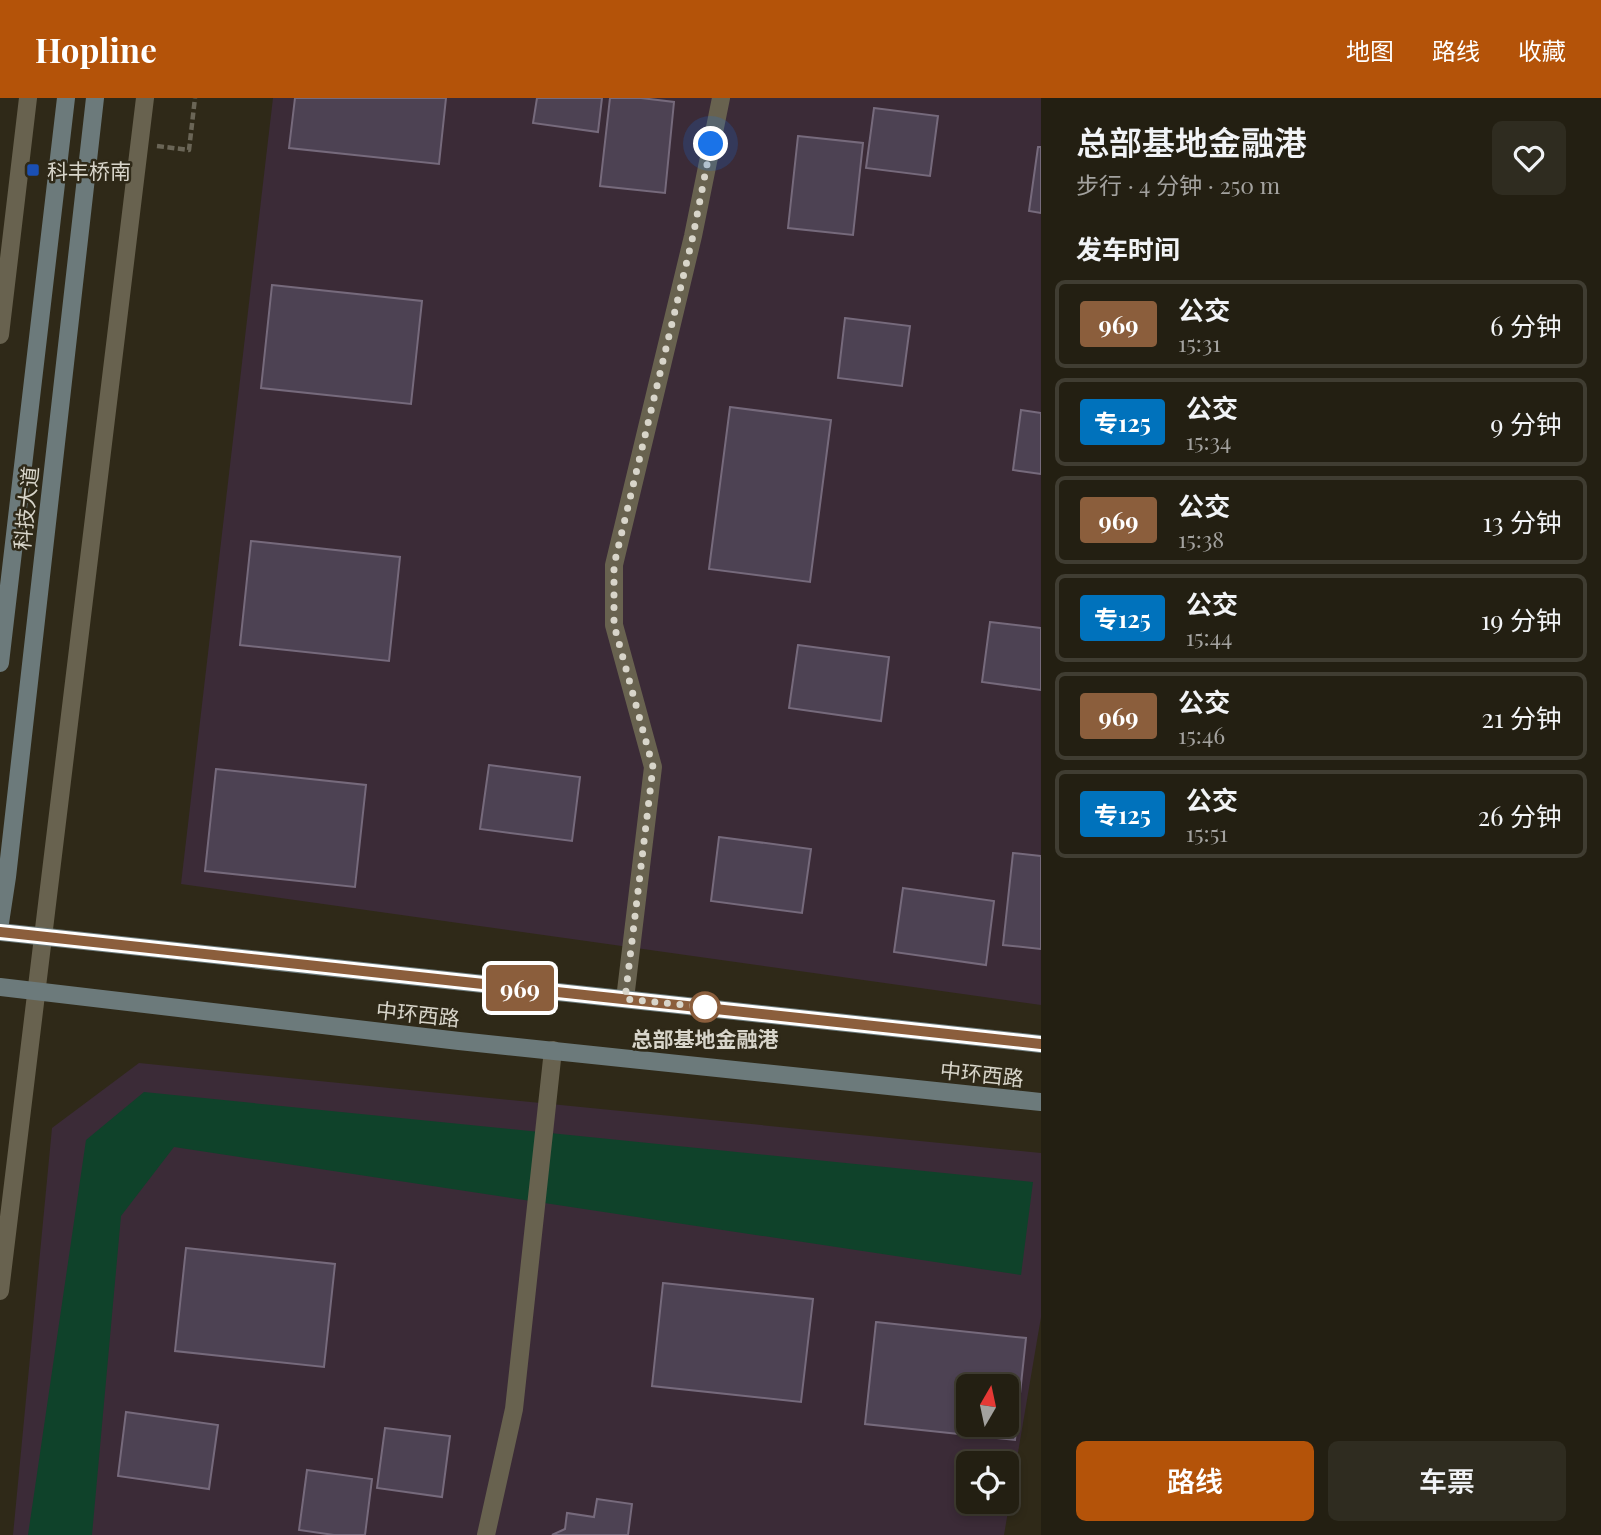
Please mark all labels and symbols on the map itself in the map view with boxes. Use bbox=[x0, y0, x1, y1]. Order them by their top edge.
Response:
your location bbox=[693, 126, 728, 161]
place label: 科丰桥南 bbox=[47, 156, 131, 184]
marker: 科丰桥南 bbox=[25, 162, 41, 178]
street label: 科技大道 bbox=[7, 465, 43, 551]
line badge: 969 bbox=[480, 965, 560, 1011]
marker: 总部基地金融港 bbox=[690, 992, 720, 1022]
street label: 中环西路 bbox=[375, 995, 461, 1031]
place label: 总部基地金融港 bbox=[632, 1024, 779, 1052]
street label: 中环西路 bbox=[939, 1055, 1025, 1091]
north arrow bbox=[956, 1374, 1018, 1437]

